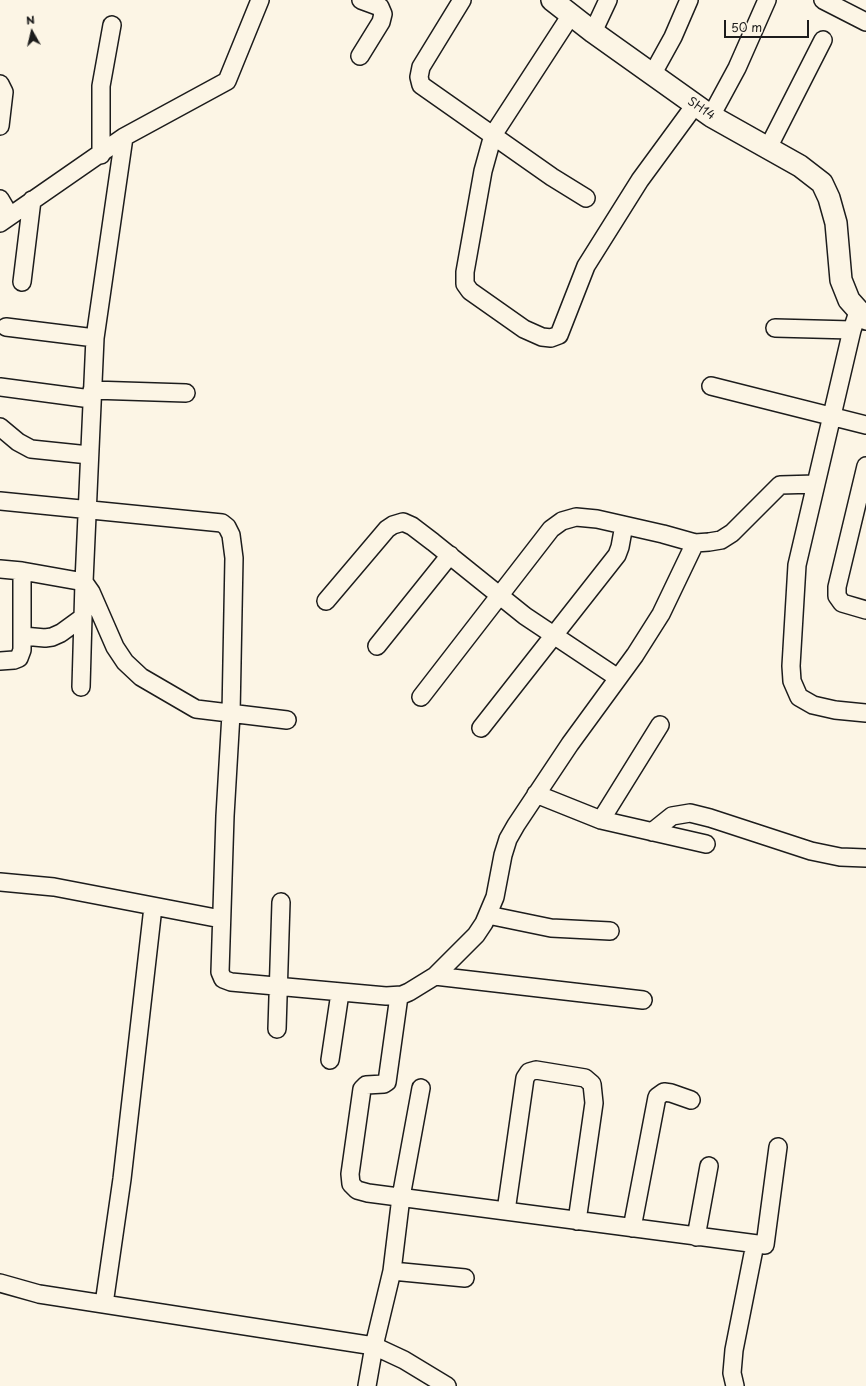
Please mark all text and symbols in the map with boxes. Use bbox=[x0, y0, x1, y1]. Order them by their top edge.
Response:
text: N bbox=[25, 11, 36, 29]
north arrow bbox=[12, 12, 52, 52]
scale bar bbox=[726, 12, 811, 38]
text: 50 m bbox=[731, 18, 762, 36]
street label: SH14 bbox=[684, 95, 718, 123]

